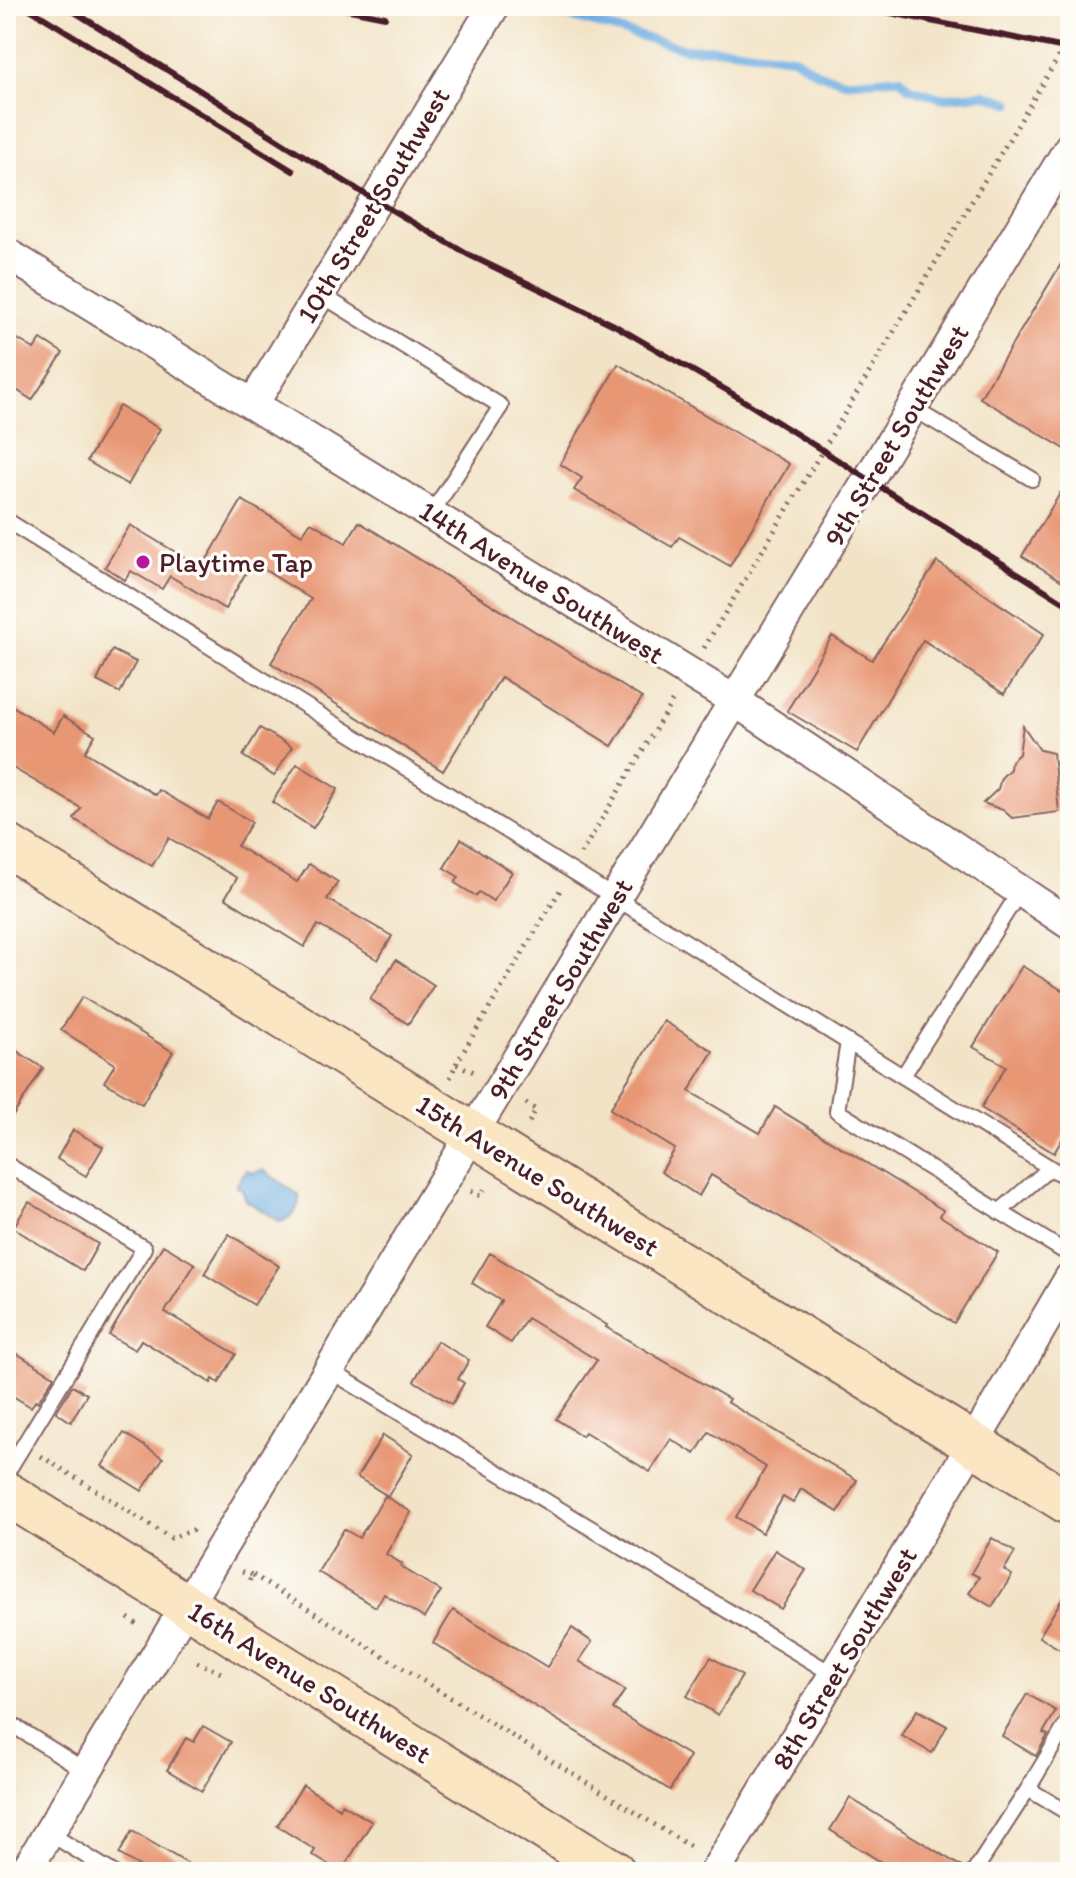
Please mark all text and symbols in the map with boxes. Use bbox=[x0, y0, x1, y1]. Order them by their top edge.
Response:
street label: 10th Street Southwest bbox=[289, 81, 457, 329]
street label: 9th Street Southwest bbox=[816, 318, 976, 552]
street label: 14th Avenue Southwest bbox=[414, 493, 670, 671]
place label: Playtime Tap bbox=[159, 545, 313, 579]
marker: Playtime Tap bbox=[134, 553, 152, 571]
street label: 9th Street Southwest bbox=[480, 872, 640, 1106]
street label: 15th Avenue Southwest bbox=[410, 1086, 666, 1264]
street label: 8th Street Southwest bbox=[764, 1540, 924, 1776]
street label: 16th Avenue Southwest bbox=[182, 1593, 438, 1771]

